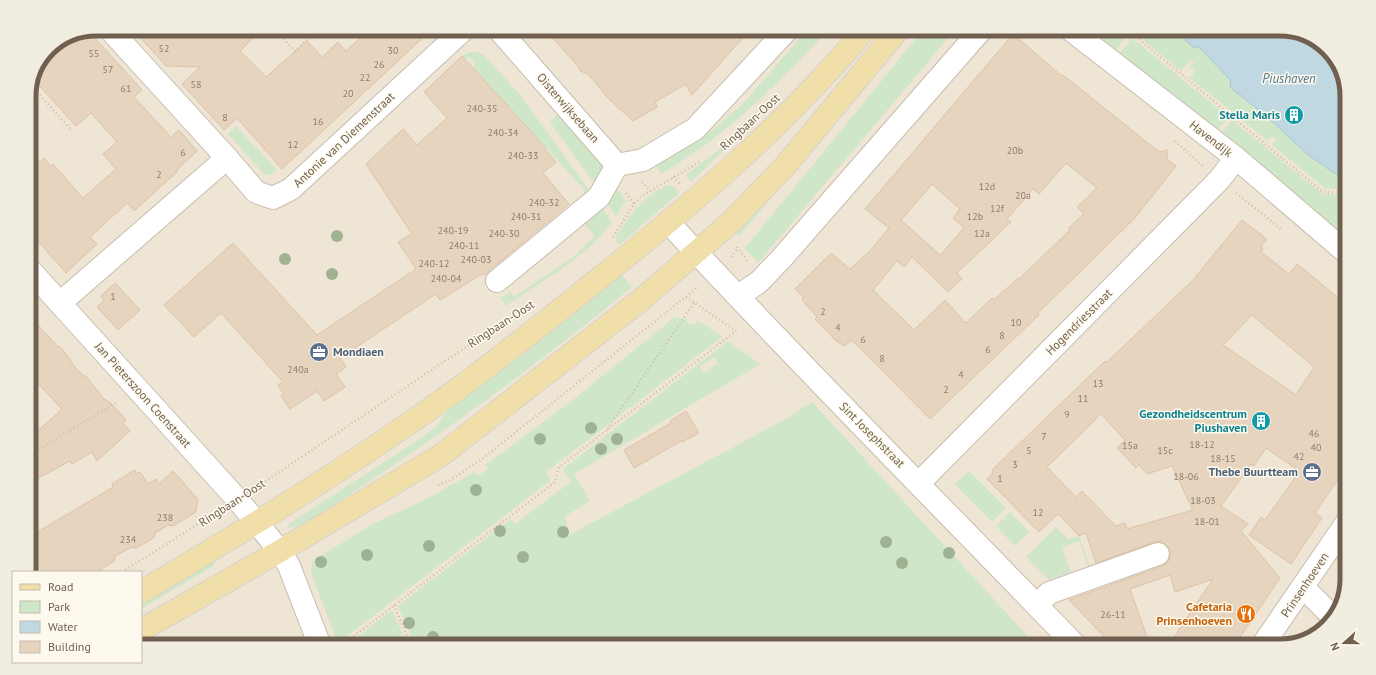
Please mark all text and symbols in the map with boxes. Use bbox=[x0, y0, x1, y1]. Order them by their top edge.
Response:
house number: 52 bbox=[159, 42, 169, 55]
house number: 30 bbox=[388, 44, 399, 57]
house number: 55 bbox=[89, 47, 99, 60]
house number: 26 bbox=[374, 58, 384, 71]
house number: 57 bbox=[103, 63, 113, 76]
street label: Oisterwijksebaan bbox=[534, 70, 603, 146]
water label: Piushaven bbox=[1262, 70, 1316, 87]
house number: 22 bbox=[360, 71, 370, 84]
house number: 58 bbox=[191, 78, 201, 91]
house number: 61 bbox=[121, 82, 131, 95]
house number: 20 bbox=[343, 87, 354, 100]
street label: Antonie van Diemenstraat bbox=[290, 89, 397, 191]
street label: Ringbaan-Oost bbox=[717, 90, 783, 153]
house number: 240-35 bbox=[467, 102, 497, 115]
building icon: Stella Maris bbox=[1283, 104, 1305, 126]
place label: Stella Maris bbox=[1219, 107, 1280, 122]
house number: 8 bbox=[222, 111, 228, 124]
house number: 16 bbox=[313, 115, 323, 128]
street label: Havendijk bbox=[1187, 117, 1236, 160]
house number: 240-34 bbox=[488, 126, 519, 139]
house number: 12 bbox=[288, 138, 298, 151]
house number: 20b bbox=[1007, 144, 1023, 157]
house number: 6 bbox=[180, 146, 186, 159]
house number: 240-33 bbox=[508, 149, 538, 162]
house number: 2 bbox=[156, 168, 162, 181]
house number: 12d bbox=[979, 180, 995, 193]
house number: 20a bbox=[1015, 189, 1031, 202]
house number: 240-32 bbox=[529, 196, 559, 209]
house number: 12f bbox=[990, 202, 1005, 215]
house number: 240-31 bbox=[511, 210, 541, 223]
house number: 12b bbox=[967, 210, 983, 223]
house number: 240-19 bbox=[438, 224, 468, 237]
house number: 240-30 bbox=[489, 227, 520, 240]
house number: 12a bbox=[974, 227, 990, 240]
house number: 240-11 bbox=[449, 239, 479, 252]
house number: 240-03 bbox=[461, 253, 491, 266]
house number: 240-12 bbox=[419, 257, 449, 270]
house number: 240-04 bbox=[431, 272, 462, 285]
street label: Hogendriesstraat bbox=[1042, 285, 1115, 358]
house number: 1 bbox=[110, 290, 116, 303]
street label: Ringbaan-Oost bbox=[465, 296, 537, 351]
house number: 2 bbox=[820, 305, 826, 318]
house number: 10 bbox=[1011, 316, 1022, 329]
house number: 4 bbox=[835, 321, 841, 334]
house number: 8 bbox=[999, 329, 1005, 342]
house number: 6 bbox=[860, 333, 866, 346]
street label: Jan Pieterszoon Coenstraat bbox=[91, 338, 195, 451]
office icon: Mondiaen bbox=[308, 341, 330, 363]
house number: 6 bbox=[985, 343, 991, 356]
place label: Mondiaen bbox=[333, 344, 384, 359]
house number: 8 bbox=[879, 352, 885, 365]
house number: 240a bbox=[287, 363, 309, 376]
house number: 4 bbox=[958, 368, 964, 381]
house number: 13 bbox=[1093, 377, 1103, 390]
house number: 2 bbox=[943, 383, 949, 396]
house number: 11 bbox=[1078, 392, 1088, 405]
street label: Sint Josephstraat bbox=[836, 399, 908, 471]
place label: Gezondheidscentrum Piushaven bbox=[1139, 406, 1247, 435]
house number: 9 bbox=[1064, 408, 1070, 421]
building icon: Gezondheidscentrum Piushaven bbox=[1250, 410, 1272, 432]
house number: 46 bbox=[1309, 427, 1319, 440]
house number: 7 bbox=[1041, 430, 1047, 443]
house number: 18-12 bbox=[1189, 438, 1215, 451]
house number: 15a bbox=[1122, 439, 1138, 452]
house number: 40 bbox=[1311, 441, 1322, 454]
house number: 5 bbox=[1026, 444, 1032, 457]
house number: 15c bbox=[1157, 444, 1173, 457]
house number: 42 bbox=[1294, 450, 1304, 463]
house number: 18-15 bbox=[1210, 452, 1236, 465]
house number: 3 bbox=[1012, 458, 1018, 471]
office icon: Thebe Buurtteam bbox=[1301, 461, 1323, 483]
place label: Thebe Buurtteam bbox=[1208, 464, 1298, 479]
house number: 18-06 bbox=[1173, 470, 1199, 483]
house number: 1 bbox=[997, 472, 1003, 485]
street label: Ringbaan-Oost bbox=[196, 475, 268, 530]
house number: 18-03 bbox=[1190, 494, 1216, 507]
house number: 12 bbox=[1033, 506, 1043, 519]
house number: 238 bbox=[157, 511, 173, 524]
house number: 18-01 bbox=[1194, 515, 1220, 528]
house number: 234 bbox=[120, 533, 137, 546]
street label: Prinsenhoeven bbox=[1277, 549, 1332, 620]
legend bbox=[12, 571, 142, 663]
text: Road bbox=[48, 579, 73, 594]
text: Park bbox=[48, 599, 70, 614]
place label: Cafetaria Prinsenhoeven bbox=[1157, 599, 1232, 628]
restaurant icon: Cafetaria Prinsenhoeven bbox=[1235, 603, 1257, 625]
house number: 26-11 bbox=[1100, 608, 1126, 621]
text: Water bbox=[48, 619, 78, 634]
north arrow bbox=[1324, 623, 1364, 663]
text: Building bbox=[48, 639, 91, 654]
text: N bbox=[1327, 641, 1342, 652]

